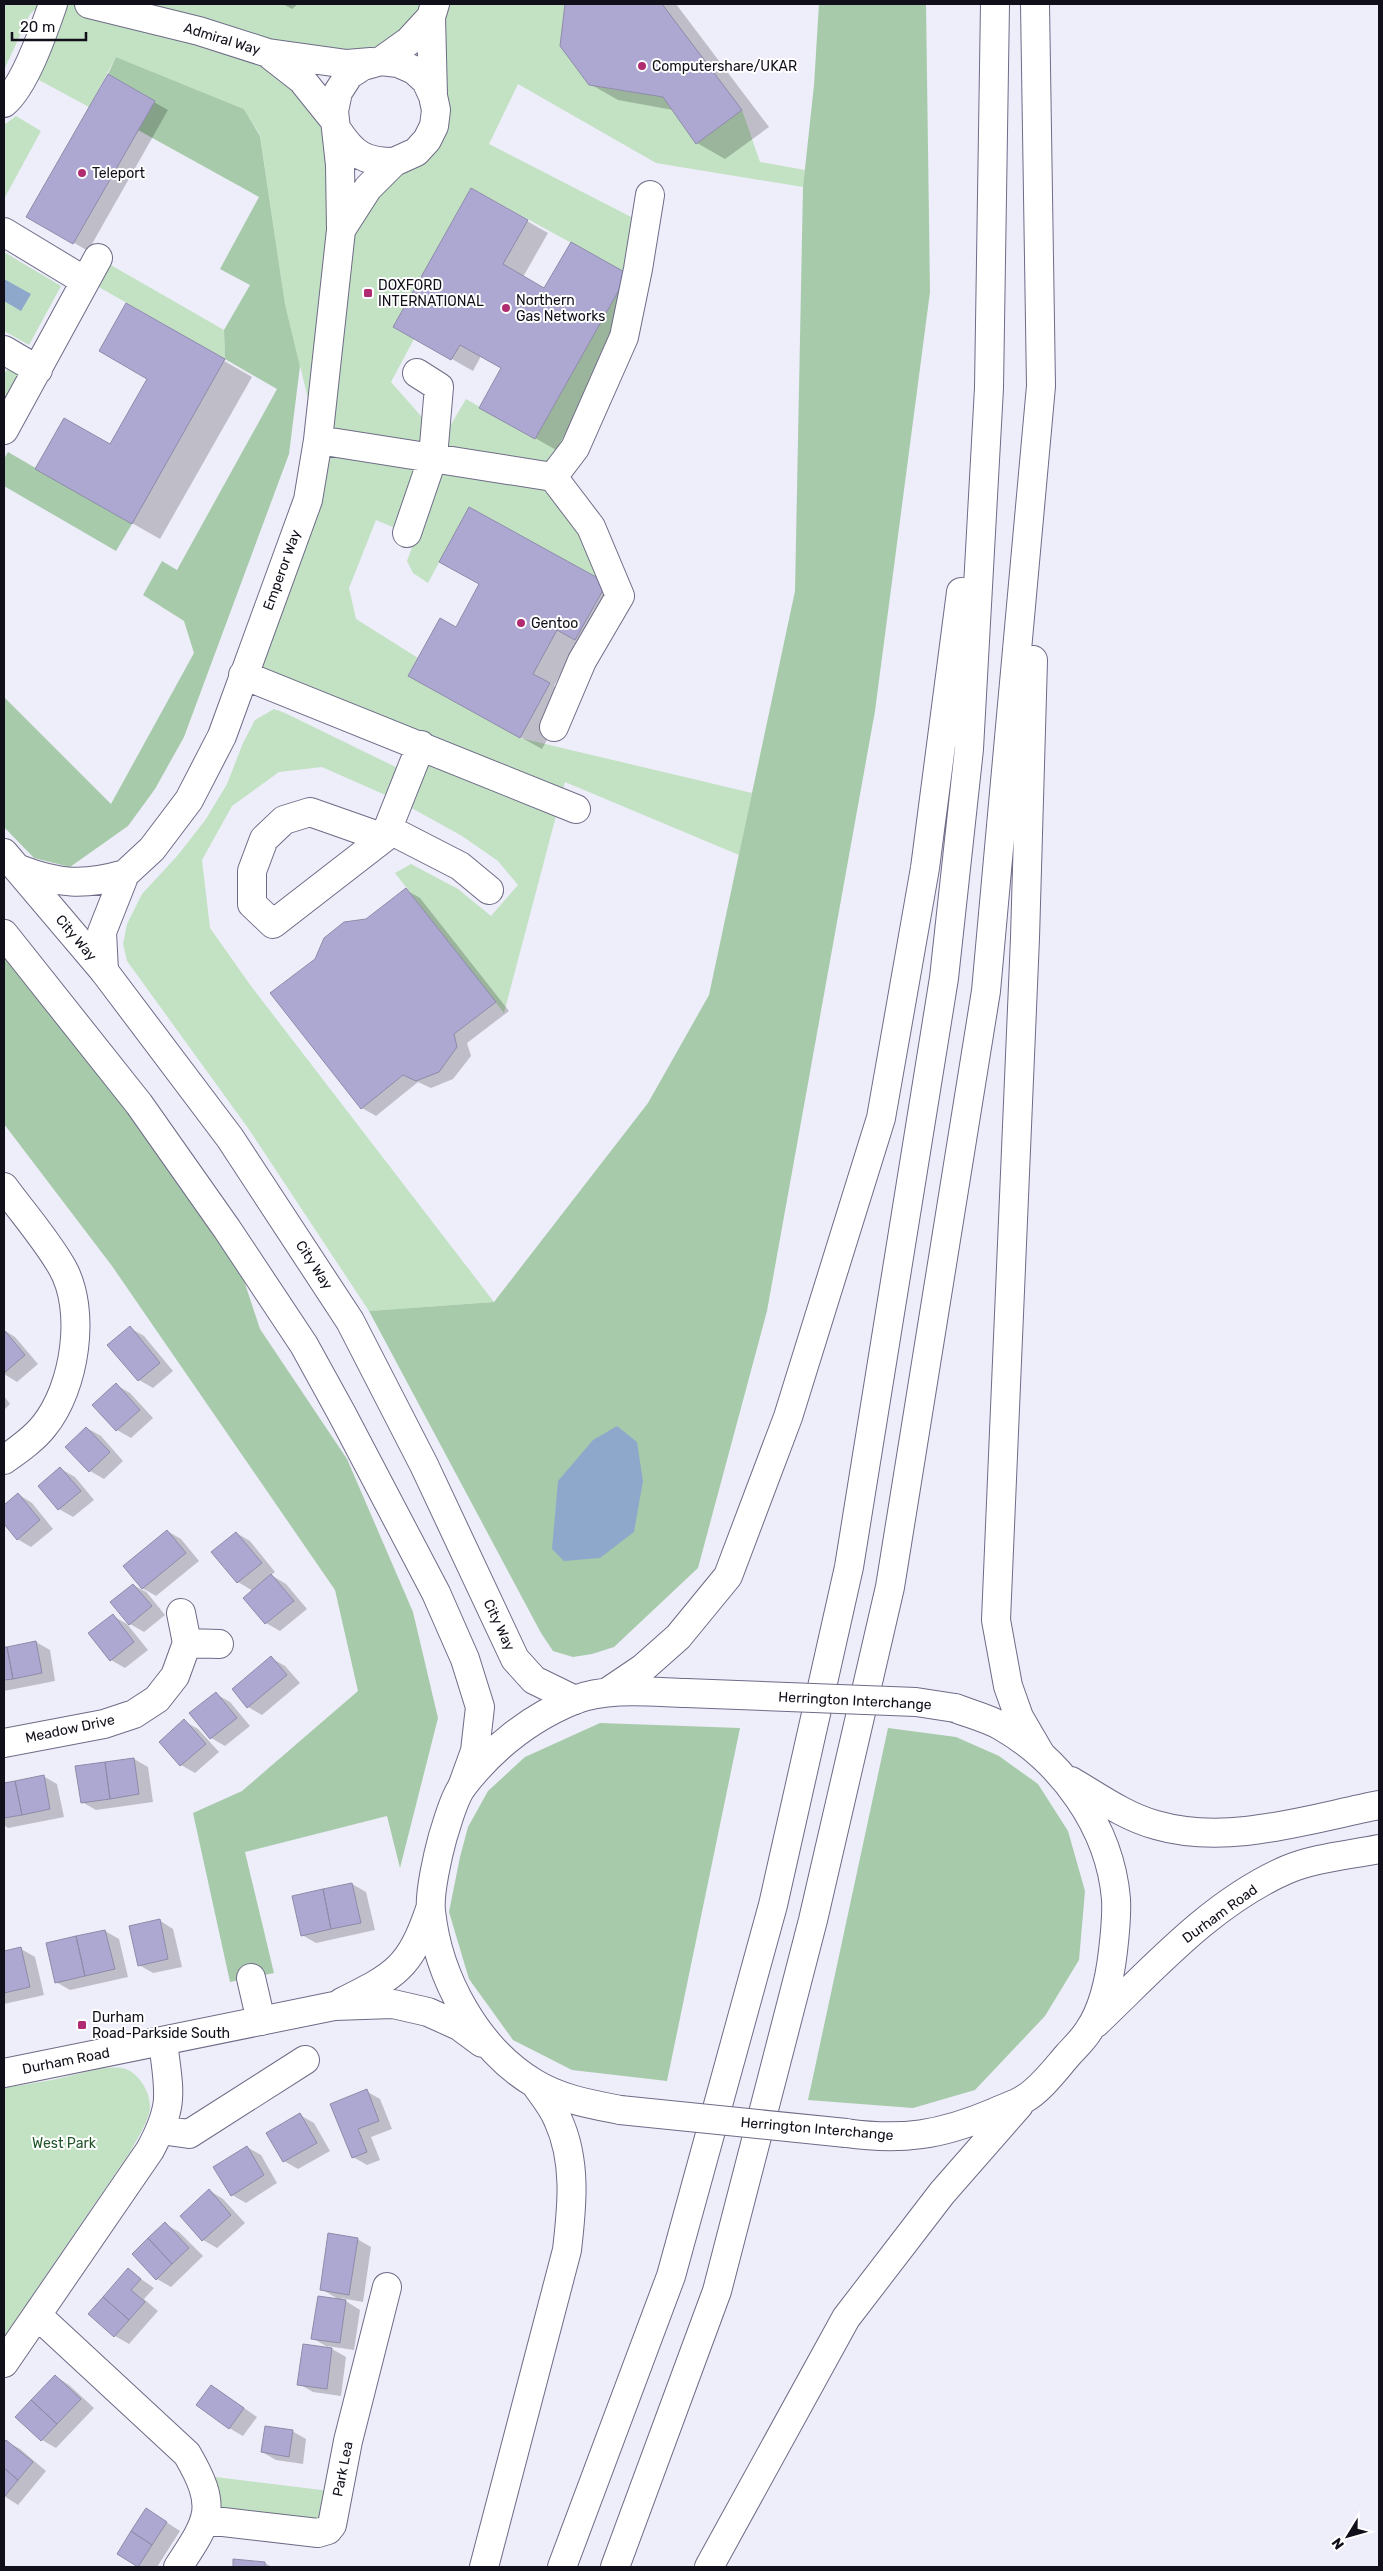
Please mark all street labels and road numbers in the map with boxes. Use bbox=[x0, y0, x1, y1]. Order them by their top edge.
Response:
street label: Admiral Way bbox=[182, 19, 263, 59]
street label: Emperor Way bbox=[260, 527, 305, 613]
street label: City Way bbox=[52, 911, 100, 965]
street label: City Way bbox=[292, 1237, 336, 1293]
street label: City Way bbox=[480, 1597, 518, 1654]
street label: Herrington Interchange bbox=[778, 1688, 932, 1714]
street label: Meadow Drive bbox=[24, 1711, 116, 1747]
street label: Durham Road bbox=[1179, 1881, 1261, 1947]
street label: Durham Road bbox=[21, 2044, 111, 2078]
street label: Herrington Interchange bbox=[740, 2114, 894, 2144]
street label: Park Lea bbox=[329, 2440, 357, 2498]

